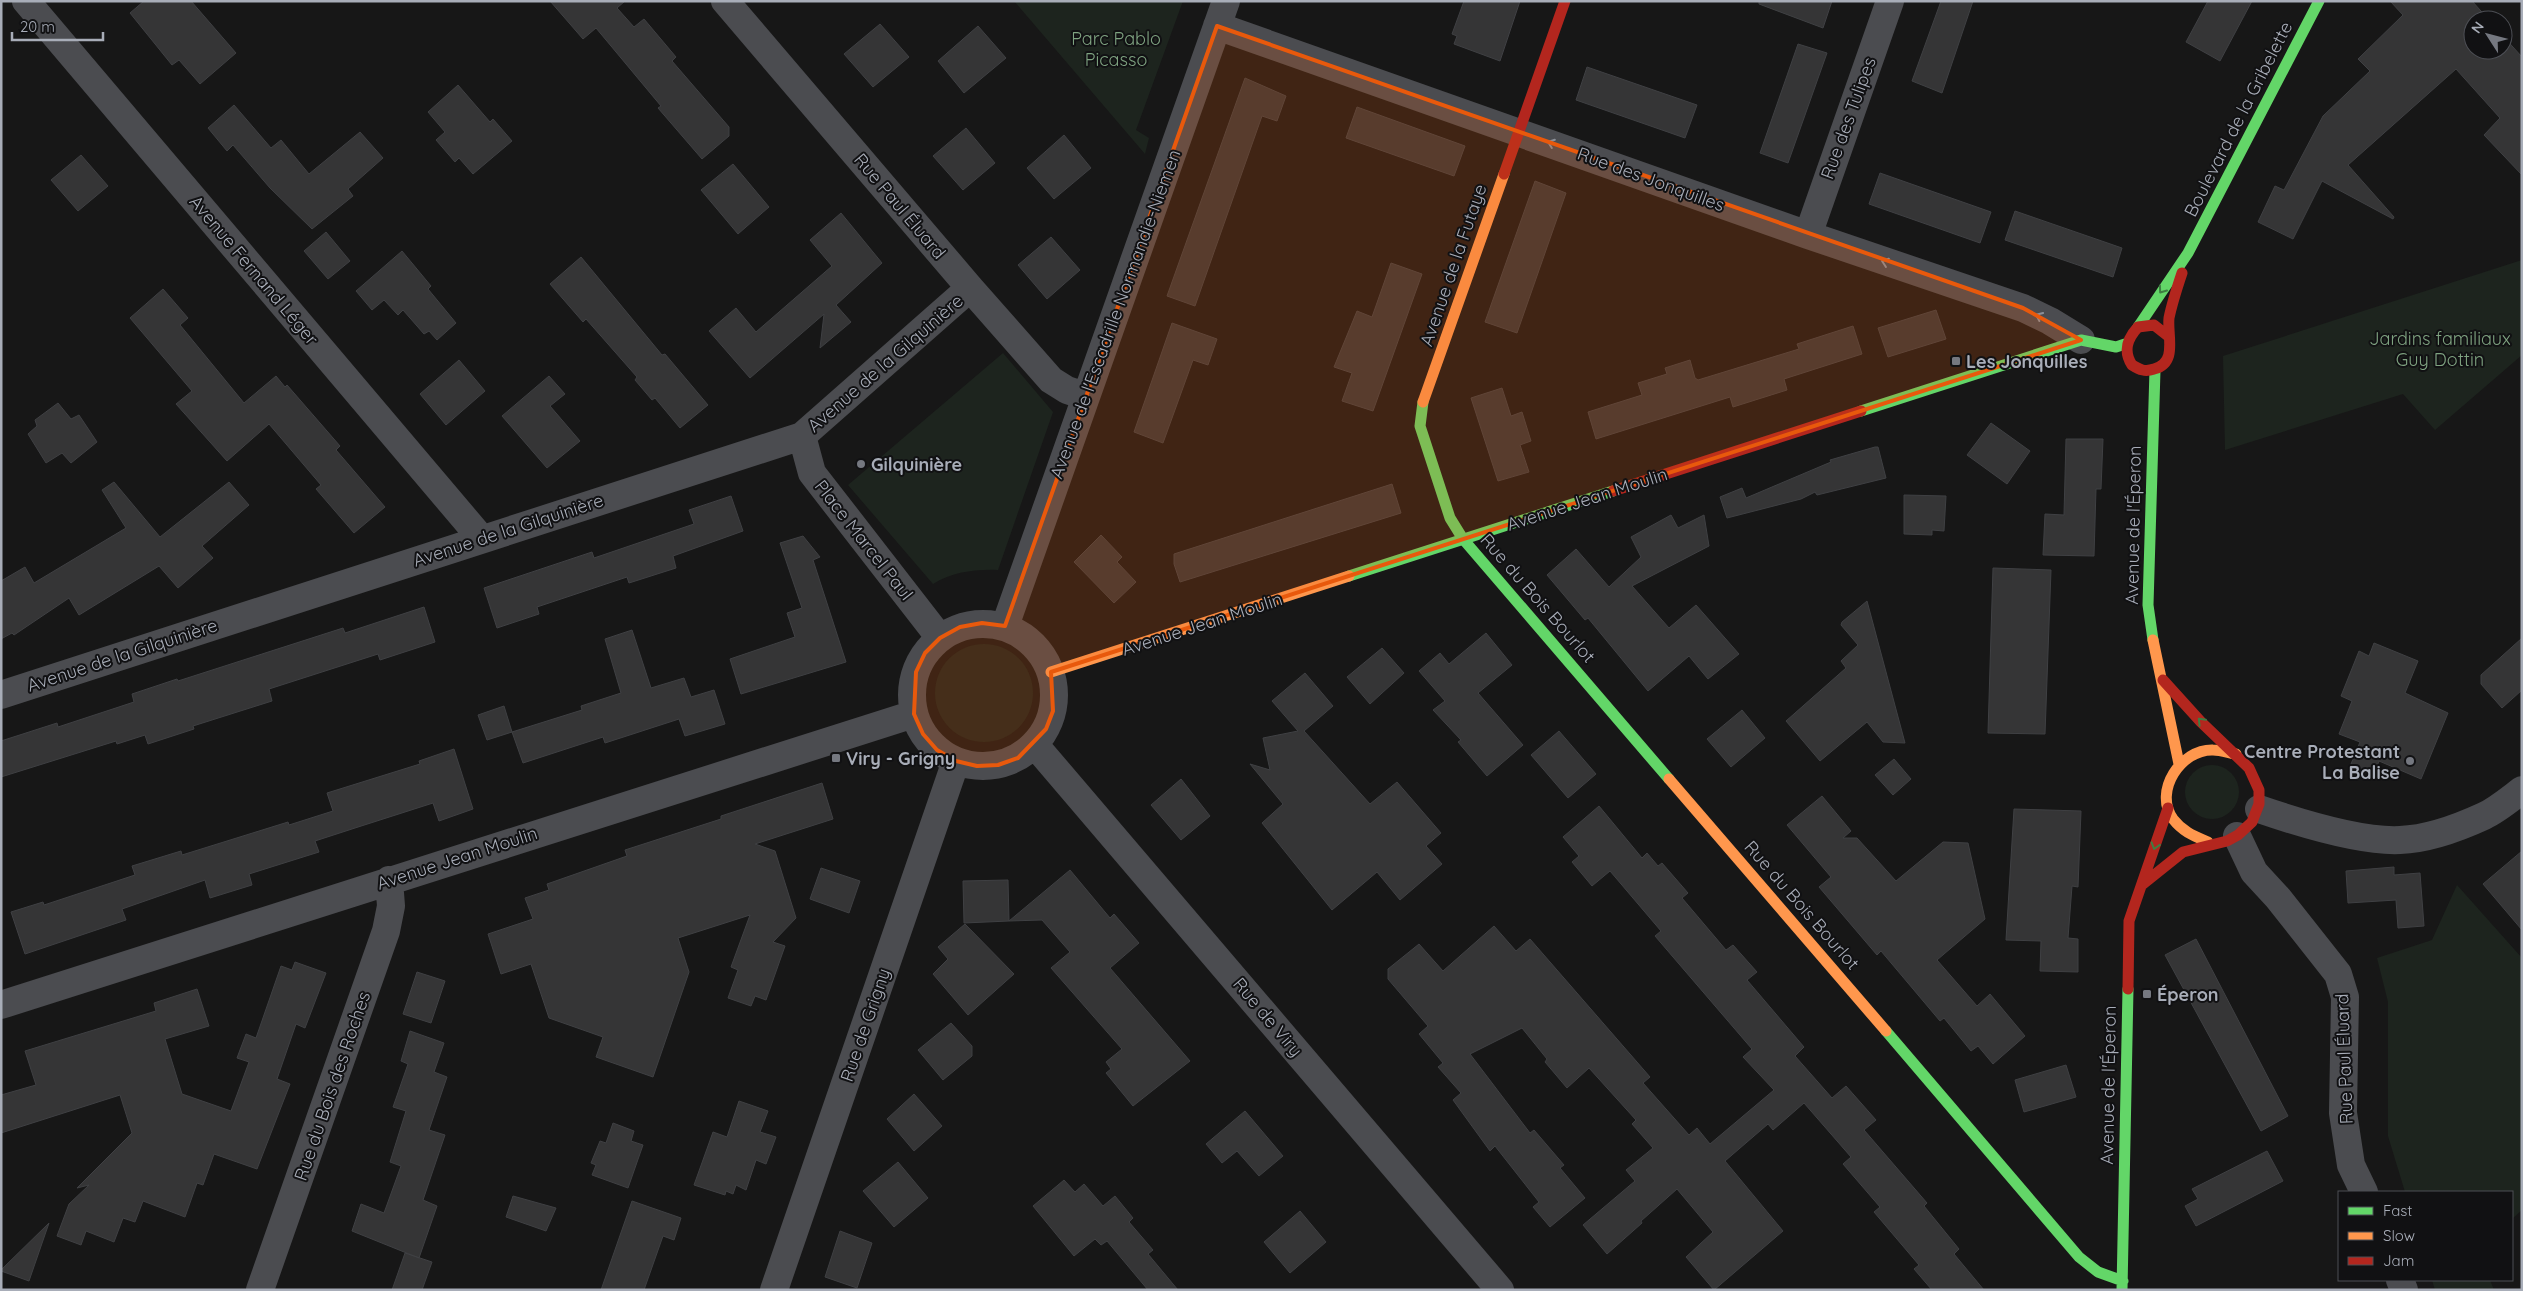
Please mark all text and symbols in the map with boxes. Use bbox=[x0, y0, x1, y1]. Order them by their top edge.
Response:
scale bar bbox=[12, 10, 104, 42]
north arrow bbox=[2463, 10, 2513, 60]
text: 20 m bbox=[20, 17, 55, 36]
street label: Boulevard de la Gribelette bbox=[2179, 17, 2297, 221]
text: N bbox=[2467, 18, 2488, 37]
park label: Parc Pablo Picasso bbox=[1071, 27, 1161, 71]
street label: Rue des Tulipes bbox=[1815, 54, 1881, 182]
one-way arrow bbox=[1547, 139, 1556, 149]
street label: Rue des Jonquilles bbox=[1574, 142, 1728, 216]
street label: Avenue de l'Escadrille Normandie-Niemen bbox=[1045, 146, 1185, 482]
street label: Rue Paul Éluard bbox=[849, 149, 951, 263]
street label: Avenue de la Futaye bbox=[1414, 181, 1492, 349]
street label: Avenue Fernand Léger bbox=[185, 190, 323, 350]
one-way arrow bbox=[1882, 257, 1890, 267]
one-way arrow bbox=[2159, 284, 2168, 293]
street label: Avenue de la Gilquinière bbox=[802, 289, 968, 437]
one-way arrow bbox=[2035, 311, 2044, 322]
park label: Jardins familiaux Guy Dottin bbox=[2369, 327, 2511, 371]
place label: Les Jonquilles bbox=[1966, 350, 2088, 373]
marker: Les Jonquilles bbox=[1950, 355, 1962, 367]
street label: Avenue de l'Éperon bbox=[2120, 445, 2146, 605]
place label: Gilquinière bbox=[871, 453, 962, 476]
marker: Gilquinière bbox=[855, 458, 867, 470]
street label: Avenue Jean Moulin bbox=[1504, 462, 1670, 536]
street label: Place Marcel Paul bbox=[810, 475, 918, 605]
street label: Avenue de la Gilquinière bbox=[410, 488, 606, 572]
street label: Rue du Bois Bourlot bbox=[1476, 529, 1600, 667]
street label: Avenue Jean Moulin bbox=[1119, 587, 1285, 661]
street label: Avenue de la Gilquinière bbox=[24, 613, 220, 697]
one-way arrow bbox=[2197, 717, 2206, 726]
place label: Centre Protestant La Balise bbox=[2244, 740, 2400, 784]
place label: Viry - Grigny bbox=[846, 747, 955, 770]
marker: Viry - Grigny bbox=[830, 752, 842, 764]
marker: Centre Protestant La Balise bbox=[2404, 755, 2416, 767]
street label: Avenue Jean Moulin bbox=[374, 821, 540, 895]
street label: Rue du Bois Bourlot bbox=[1740, 836, 1864, 974]
one-way arrow bbox=[2150, 841, 2160, 849]
street label: Rue de Grigny bbox=[835, 965, 895, 1085]
street label: Rue de Viry bbox=[1228, 973, 1308, 1061]
place label: Éperon bbox=[2157, 983, 2219, 1006]
street label: Rue du Bois des Roches bbox=[289, 988, 375, 1184]
marker: Éperon bbox=[2141, 988, 2153, 1000]
street label: Rue Paul Éluard bbox=[2330, 993, 2358, 1125]
street label: Avenue de l'Éperon bbox=[2095, 1005, 2121, 1165]
legend bbox=[2338, 1191, 2513, 1281]
text: Fast bbox=[2383, 1201, 2412, 1220]
text: Slow bbox=[2383, 1226, 2415, 1245]
text: Jam bbox=[2383, 1251, 2414, 1270]

